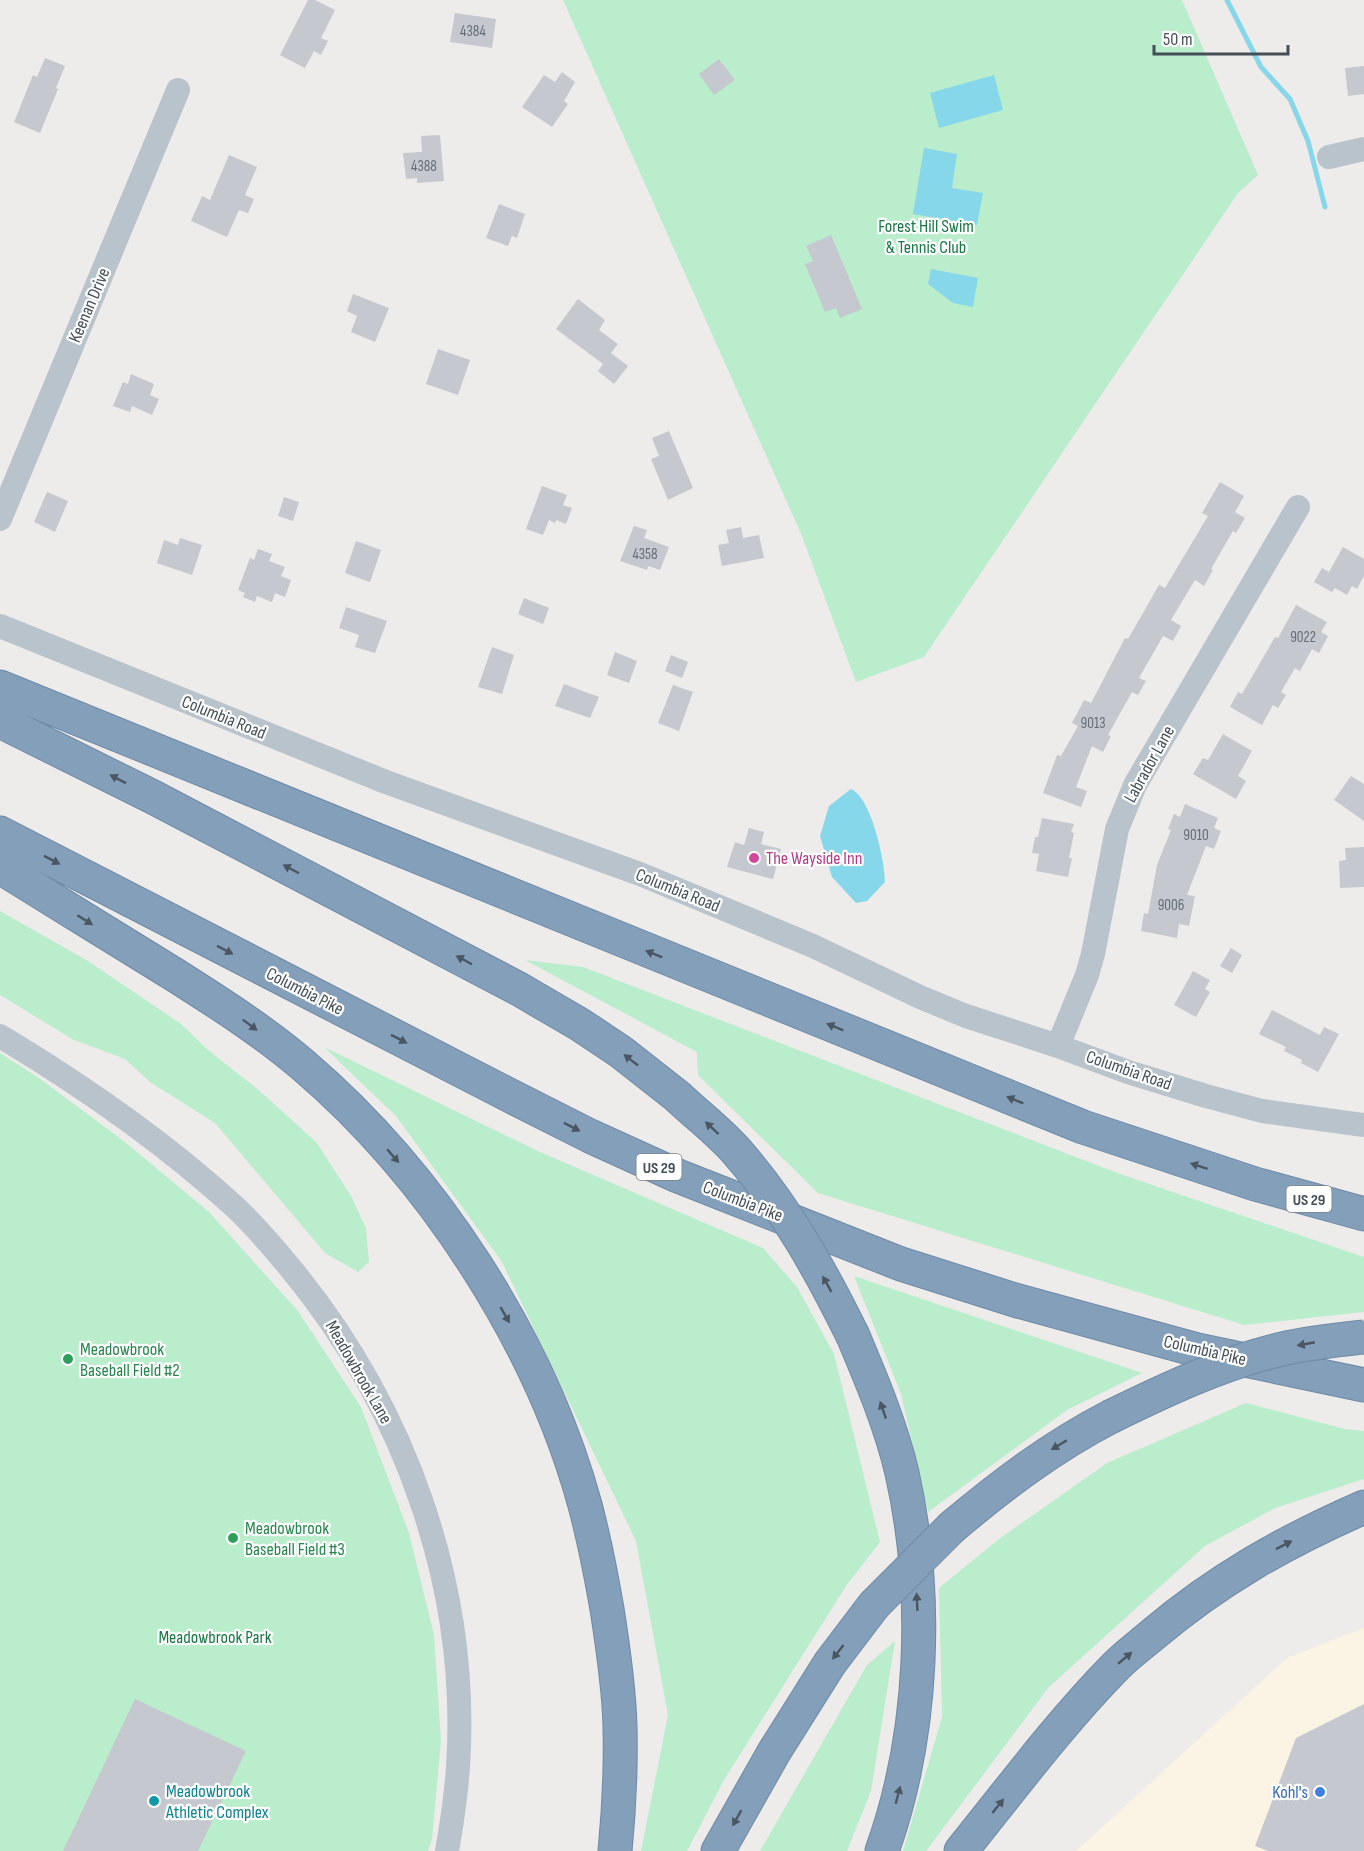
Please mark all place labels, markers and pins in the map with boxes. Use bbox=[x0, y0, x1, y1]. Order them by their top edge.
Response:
place label: The Wayside Inn bbox=[766, 848, 862, 869]
marker: The Wayside Inn bbox=[747, 851, 761, 865]
place label: Meadowbrook Baseball Field #2 bbox=[80, 1339, 180, 1381]
marker: Meadowbrook Baseball Field #2 bbox=[61, 1352, 75, 1366]
place label: Meadowbrook Baseball Field #3 bbox=[245, 1518, 345, 1560]
marker: Meadowbrook Baseball Field #3 bbox=[226, 1531, 240, 1545]
place label: Meadowbrook Athletic Complex bbox=[165, 1781, 269, 1823]
place label: Kohl's bbox=[1272, 1782, 1308, 1803]
marker: Kohl's bbox=[1313, 1785, 1327, 1799]
marker: Meadowbrook Athletic Complex bbox=[147, 1794, 161, 1808]

